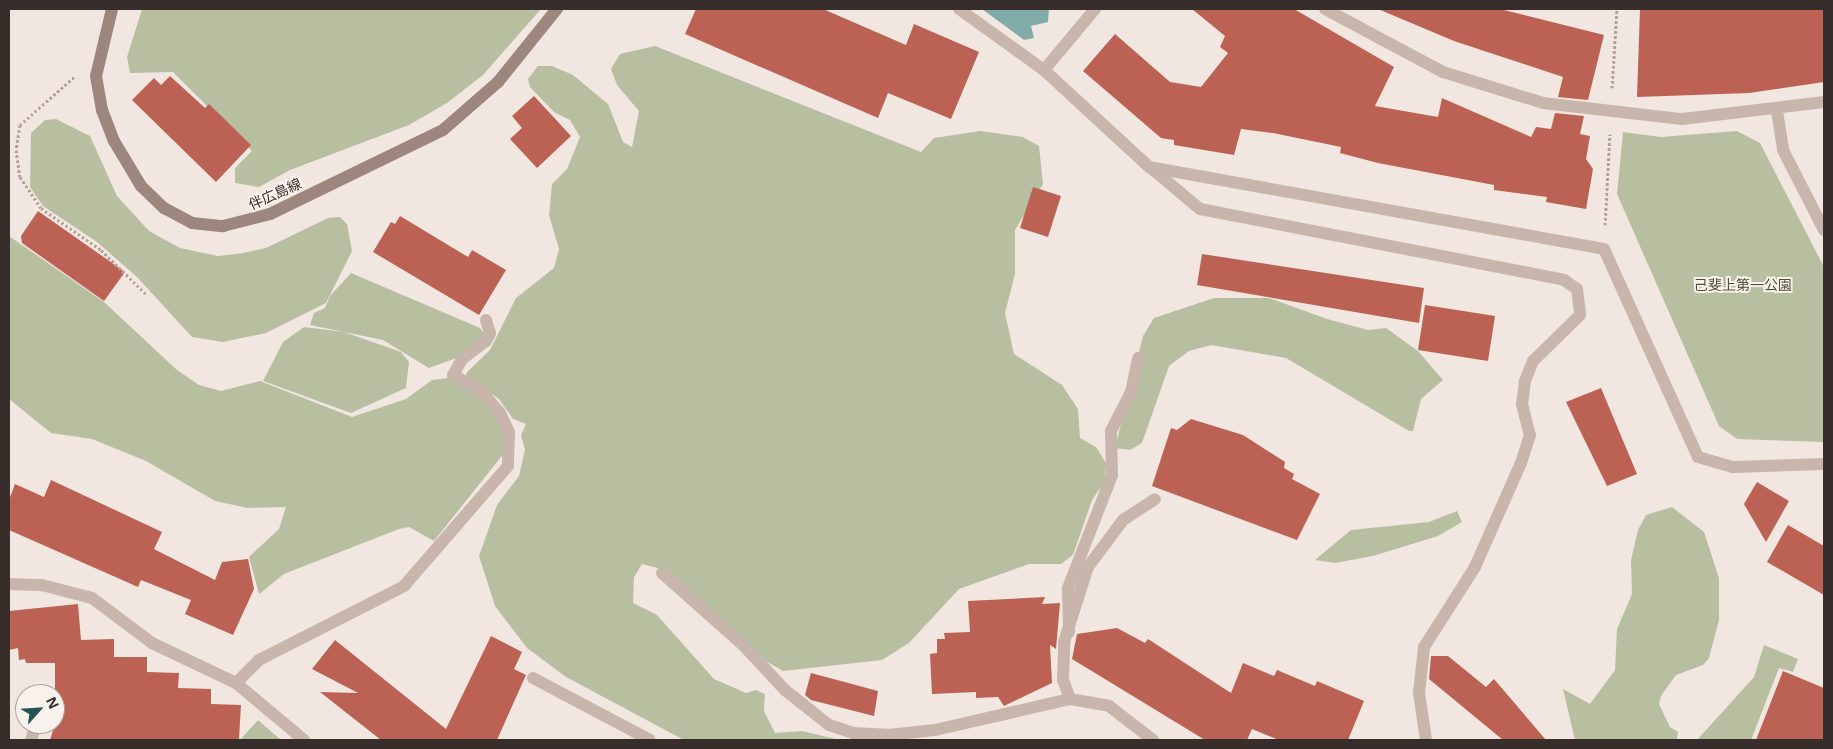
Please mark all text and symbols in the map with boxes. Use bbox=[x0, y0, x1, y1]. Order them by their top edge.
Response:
street label: 伴広島線 bbox=[246, 175, 304, 213]
park label: 己斐上第一公園 bbox=[1694, 277, 1792, 293]
north arrow bbox=[15, 684, 65, 734]
text: N bbox=[42, 693, 64, 712]

